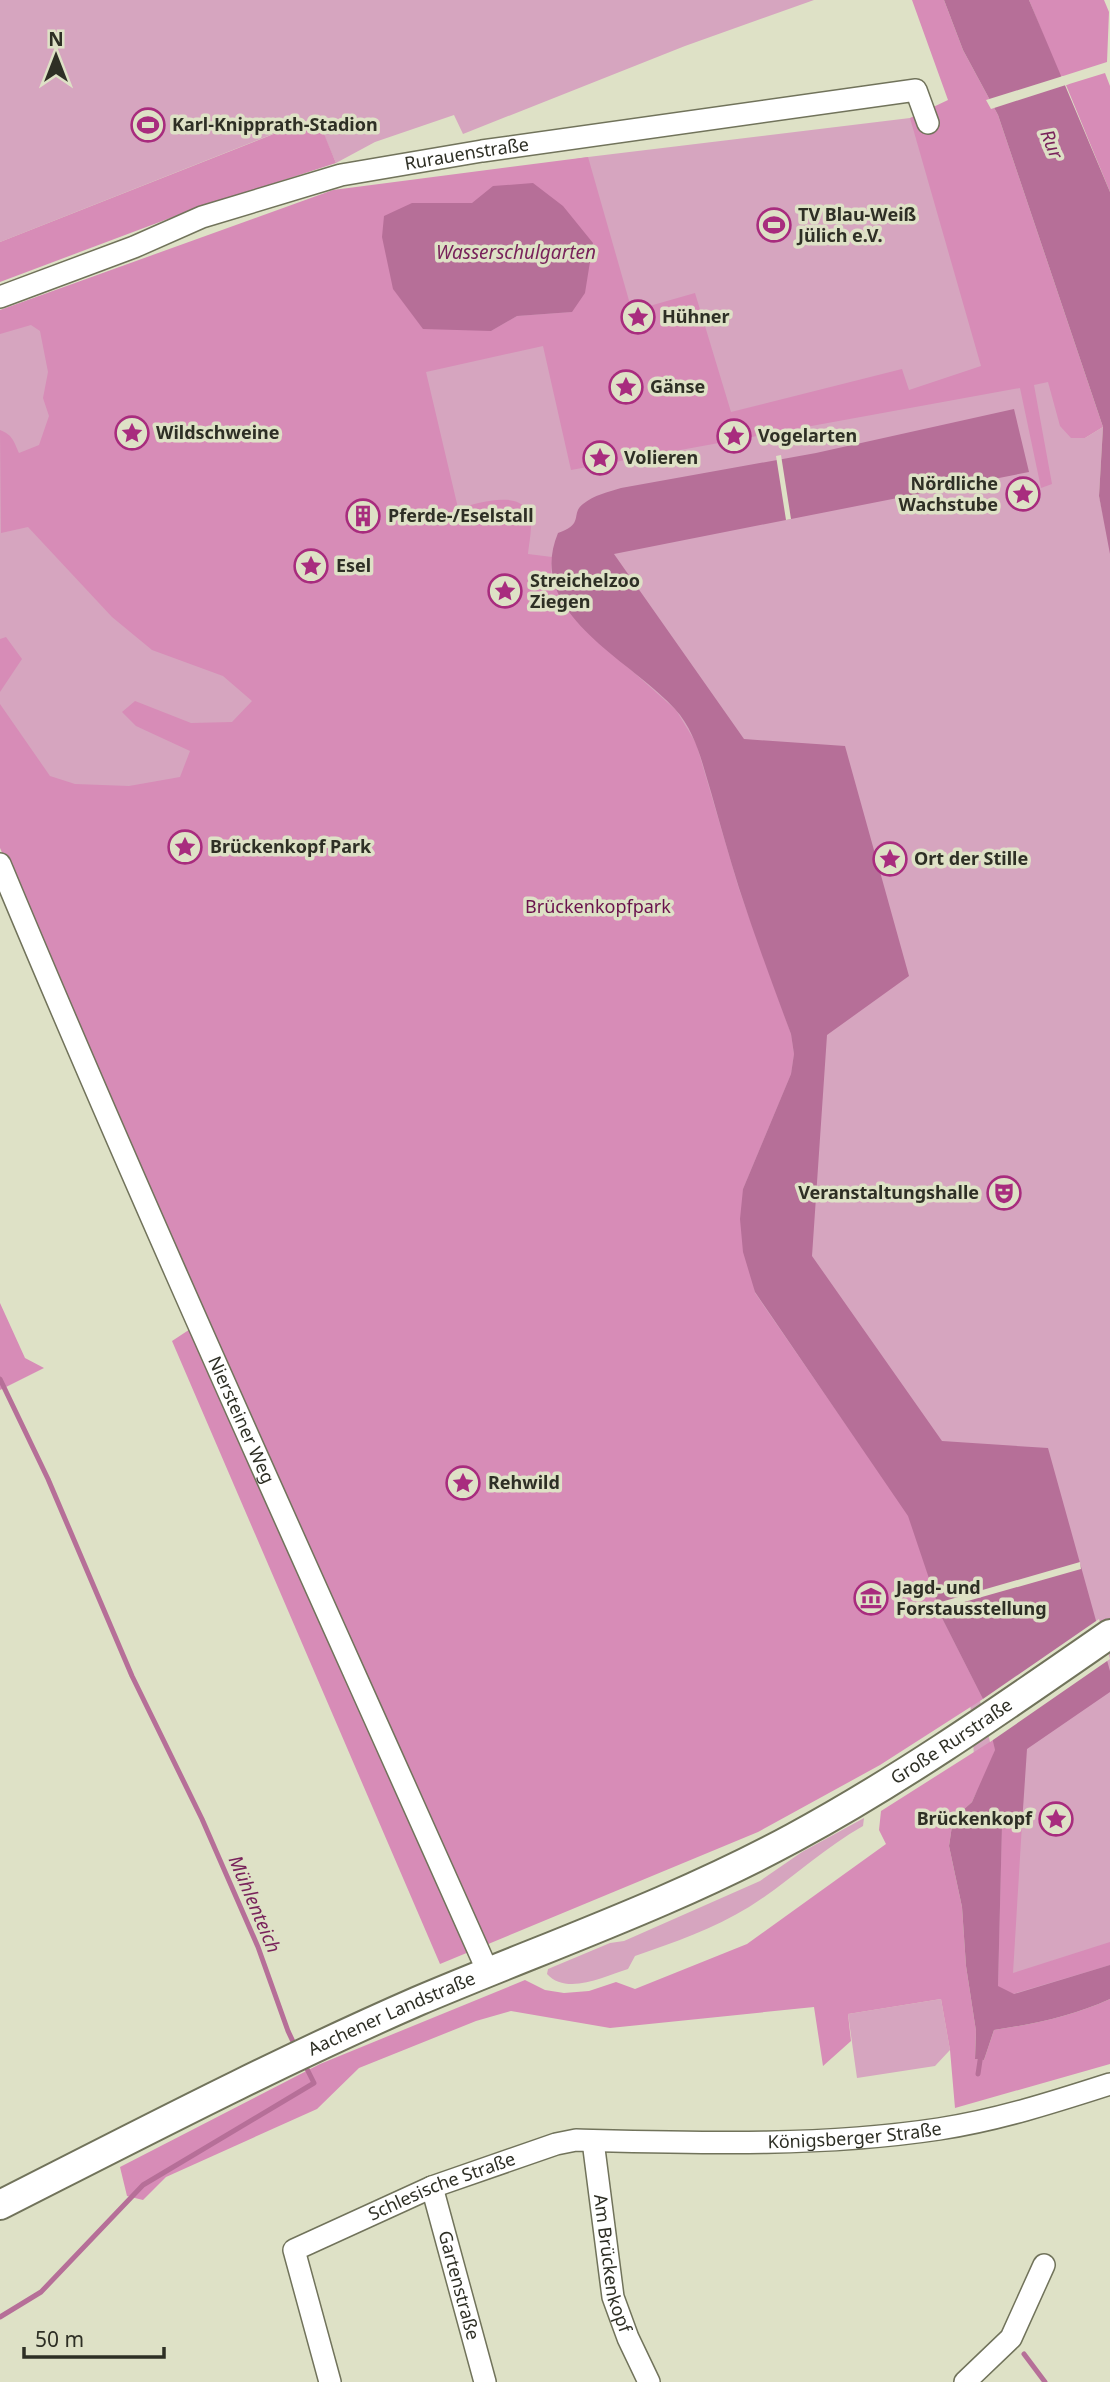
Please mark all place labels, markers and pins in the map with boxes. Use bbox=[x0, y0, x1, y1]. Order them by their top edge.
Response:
sports icon: Karl-Knipprath-Stadion bbox=[129, 106, 167, 144]
place label: Karl-Knipprath-Stadion bbox=[172, 112, 378, 136]
place label: TV Blau-Weiß Jülich e.V. bbox=[796, 202, 917, 247]
sports icon: TV Blau-Weiß Jülich e.V. bbox=[755, 206, 793, 244]
place icon: Hühner bbox=[619, 298, 657, 336]
place label: Hühner bbox=[662, 304, 730, 328]
place icon: Gänse bbox=[607, 368, 645, 406]
place label: Gänse bbox=[650, 374, 705, 398]
place icon: Wildschweine bbox=[113, 414, 151, 452]
place icon: Vogelarten bbox=[715, 417, 753, 455]
place label: Wildschweine bbox=[156, 420, 280, 444]
place label: Vogelarten bbox=[758, 423, 857, 447]
place icon: Volieren bbox=[581, 439, 619, 477]
place label: Volieren bbox=[624, 445, 698, 469]
place label: Nördliche Wachstube bbox=[899, 471, 998, 516]
place icon: Nördliche Wachstube bbox=[1004, 475, 1042, 513]
building icon: Pferde-/Eselstall bbox=[344, 497, 382, 535]
place label: Pferde-/Eselstall bbox=[388, 503, 534, 527]
place icon: Esel bbox=[292, 547, 330, 585]
place label: Esel bbox=[336, 553, 371, 577]
place label: Streichelzoo Ziegen bbox=[530, 568, 640, 613]
place icon: Streichelzoo Ziegen bbox=[486, 572, 524, 610]
place icon: Brückenkopf Park bbox=[166, 828, 204, 866]
place label: Brückenkopf Park bbox=[210, 834, 372, 858]
place icon: Ort der Stille bbox=[871, 840, 909, 878]
place label: Ort der Stille bbox=[914, 846, 1028, 870]
theatre icon: Veranstaltungshalle bbox=[985, 1174, 1023, 1212]
place label: Veranstaltungshalle bbox=[798, 1180, 979, 1204]
place icon: Rehwild bbox=[444, 1464, 482, 1502]
place label: Rehwild bbox=[488, 1470, 560, 1494]
place label: Jagd- und Forstausstellung bbox=[894, 1575, 1047, 1620]
museum icon: Jagd- und Forstausstellung bbox=[852, 1579, 890, 1617]
place icon: Brückenkopf bbox=[1037, 1800, 1075, 1838]
place label: Brückenkopf bbox=[917, 1806, 1033, 1830]

